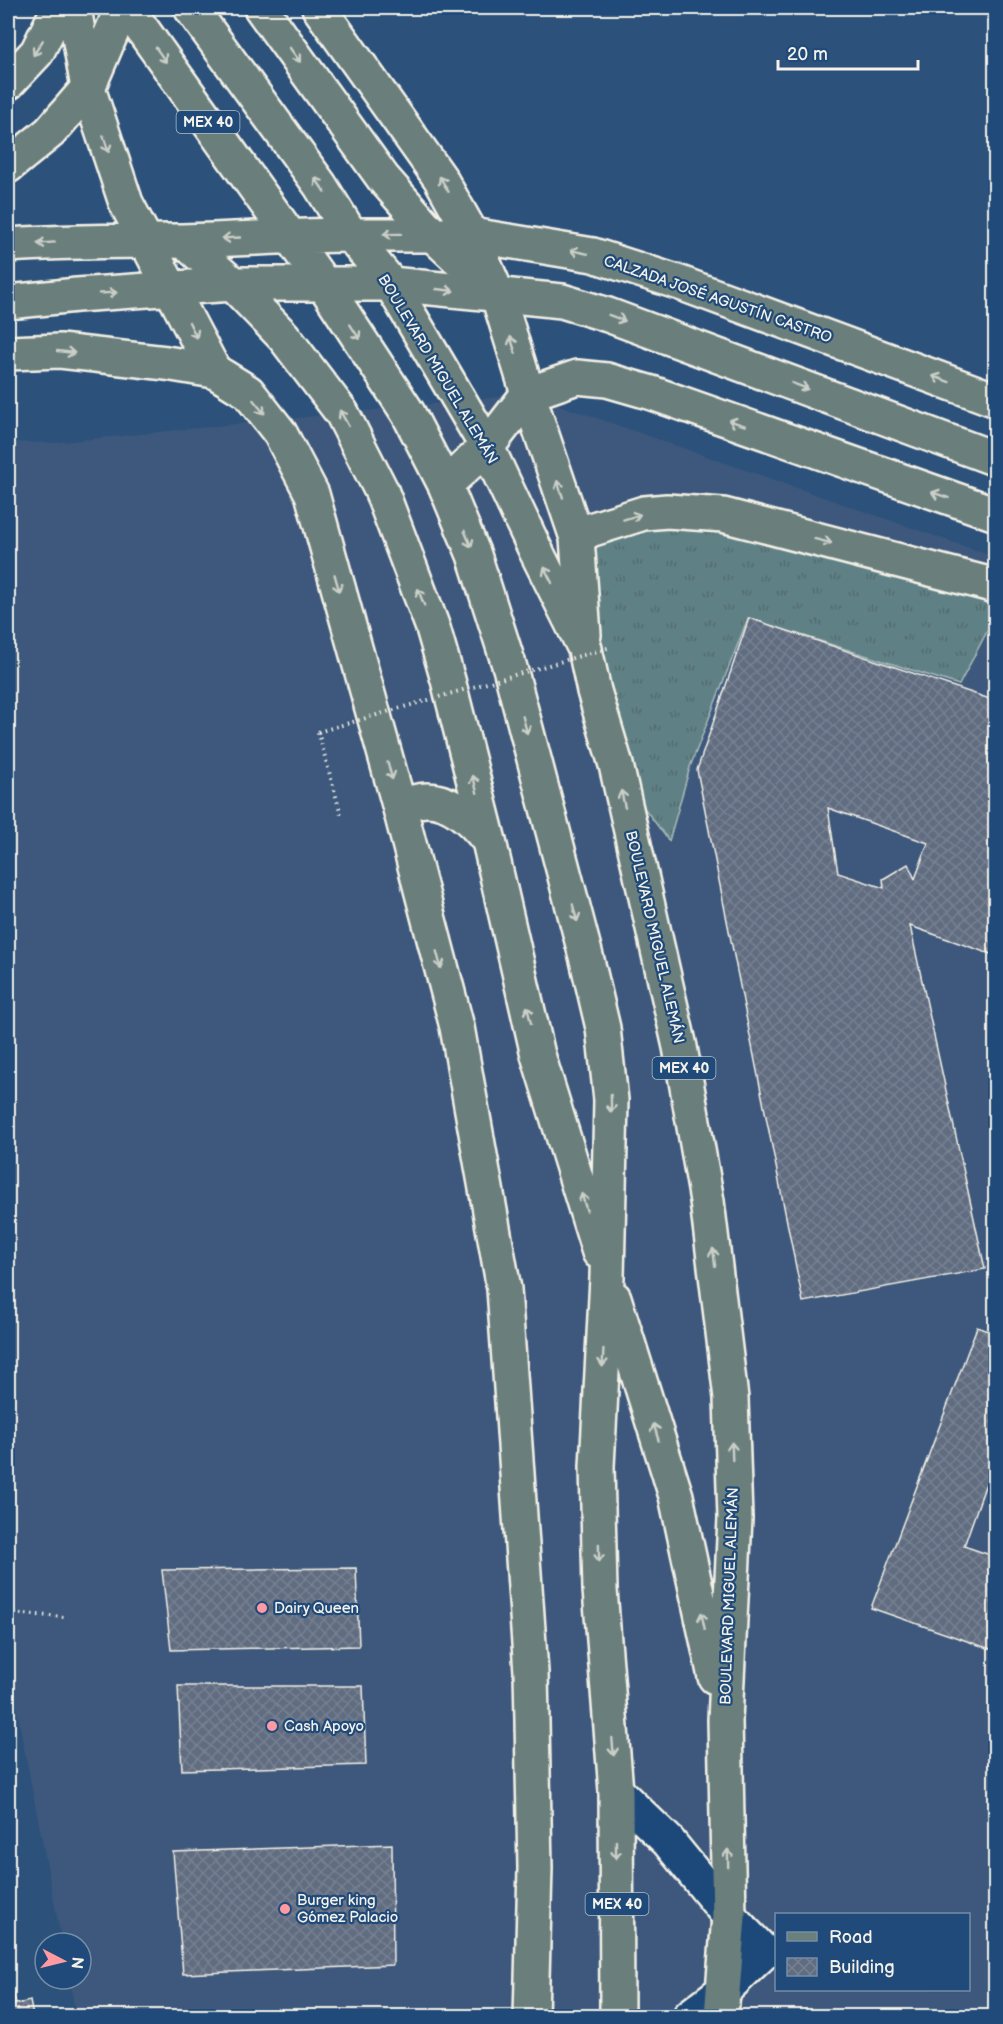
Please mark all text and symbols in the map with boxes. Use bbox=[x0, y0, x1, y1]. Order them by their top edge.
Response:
scale bar bbox=[778, 33, 918, 71]
one-way arrow bbox=[31, 40, 44, 57]
text: 20 m bbox=[787, 44, 828, 65]
one-way arrow bbox=[154, 47, 167, 63]
one-way arrow bbox=[289, 47, 301, 63]
road number: MEX 40 bbox=[176, 111, 240, 133]
one-way arrow bbox=[102, 134, 113, 153]
one-way arrow bbox=[438, 176, 450, 193]
one-way arrow bbox=[314, 178, 326, 194]
one-way arrow bbox=[382, 228, 402, 240]
one-way arrow bbox=[221, 233, 241, 244]
one-way arrow bbox=[36, 237, 56, 248]
one-way arrow bbox=[569, 246, 589, 257]
street label: CALZADA JOSÉ AGUSTÍN CASTRO bbox=[601, 251, 834, 348]
street label: BOULEVARD MIGUEL ALEMÁN bbox=[373, 271, 502, 467]
one-way arrow bbox=[434, 285, 454, 296]
one-way arrow bbox=[97, 288, 117, 299]
one-way arrow bbox=[607, 314, 626, 325]
one-way arrow bbox=[187, 321, 199, 339]
one-way arrow bbox=[348, 324, 361, 341]
one-way arrow bbox=[507, 336, 518, 355]
one-way arrow bbox=[55, 347, 75, 358]
one-way arrow bbox=[932, 373, 950, 384]
one-way arrow bbox=[790, 382, 809, 393]
one-way arrow bbox=[253, 399, 266, 415]
one-way arrow bbox=[338, 410, 350, 427]
one-way arrow bbox=[728, 416, 747, 427]
one-way arrow bbox=[554, 480, 565, 499]
one-way arrow bbox=[931, 488, 950, 499]
one-way arrow bbox=[622, 511, 641, 522]
one-way arrow bbox=[463, 529, 474, 547]
one-way arrow bbox=[813, 536, 832, 547]
one-way arrow bbox=[541, 567, 553, 585]
one-way arrow bbox=[332, 573, 343, 592]
one-way arrow bbox=[415, 588, 426, 607]
one-way arrow bbox=[519, 715, 531, 734]
one-way arrow bbox=[384, 761, 396, 780]
one-way arrow bbox=[468, 775, 480, 794]
one-way arrow bbox=[617, 789, 629, 808]
street label: BOULEVARD MIGUEL ALEMÁN bbox=[621, 829, 688, 1045]
one-way arrow bbox=[569, 903, 581, 922]
one-way arrow bbox=[434, 950, 446, 969]
one-way arrow bbox=[522, 1006, 534, 1025]
road number: MEX 40 bbox=[652, 1057, 716, 1079]
one-way arrow bbox=[605, 1094, 616, 1114]
one-way arrow bbox=[578, 1193, 589, 1212]
one-way arrow bbox=[708, 1248, 719, 1268]
one-way arrow bbox=[598, 1347, 609, 1367]
one-way arrow bbox=[650, 1423, 661, 1442]
one-way arrow bbox=[727, 1442, 738, 1462]
street label: BOULEVARD MIGUEL ALEMÁN bbox=[716, 1487, 743, 1705]
one-way arrow bbox=[594, 1542, 605, 1562]
place label: Dairy Queen bbox=[274, 1599, 359, 1618]
marker: Dairy Queen bbox=[255, 1601, 269, 1615]
one-way arrow bbox=[697, 1612, 708, 1632]
place label: Cash Apoyo bbox=[284, 1717, 364, 1736]
marker: Cash Apoyo bbox=[265, 1719, 279, 1733]
one-way arrow bbox=[607, 1737, 618, 1756]
one-way arrow bbox=[610, 1839, 622, 1859]
one-way arrow bbox=[722, 1848, 734, 1868]
place label: Burger king Gómez Palacio bbox=[297, 1891, 398, 1927]
road number: MEX 40 bbox=[586, 1893, 648, 1915]
marker: Burger king Gómez Palacio bbox=[278, 1902, 292, 1916]
legend bbox=[775, 1913, 970, 1991]
text: Road bbox=[829, 1927, 873, 1948]
north arrow bbox=[33, 1931, 93, 1991]
text: N bbox=[66, 1956, 87, 1970]
text: Building bbox=[829, 1957, 895, 1978]

